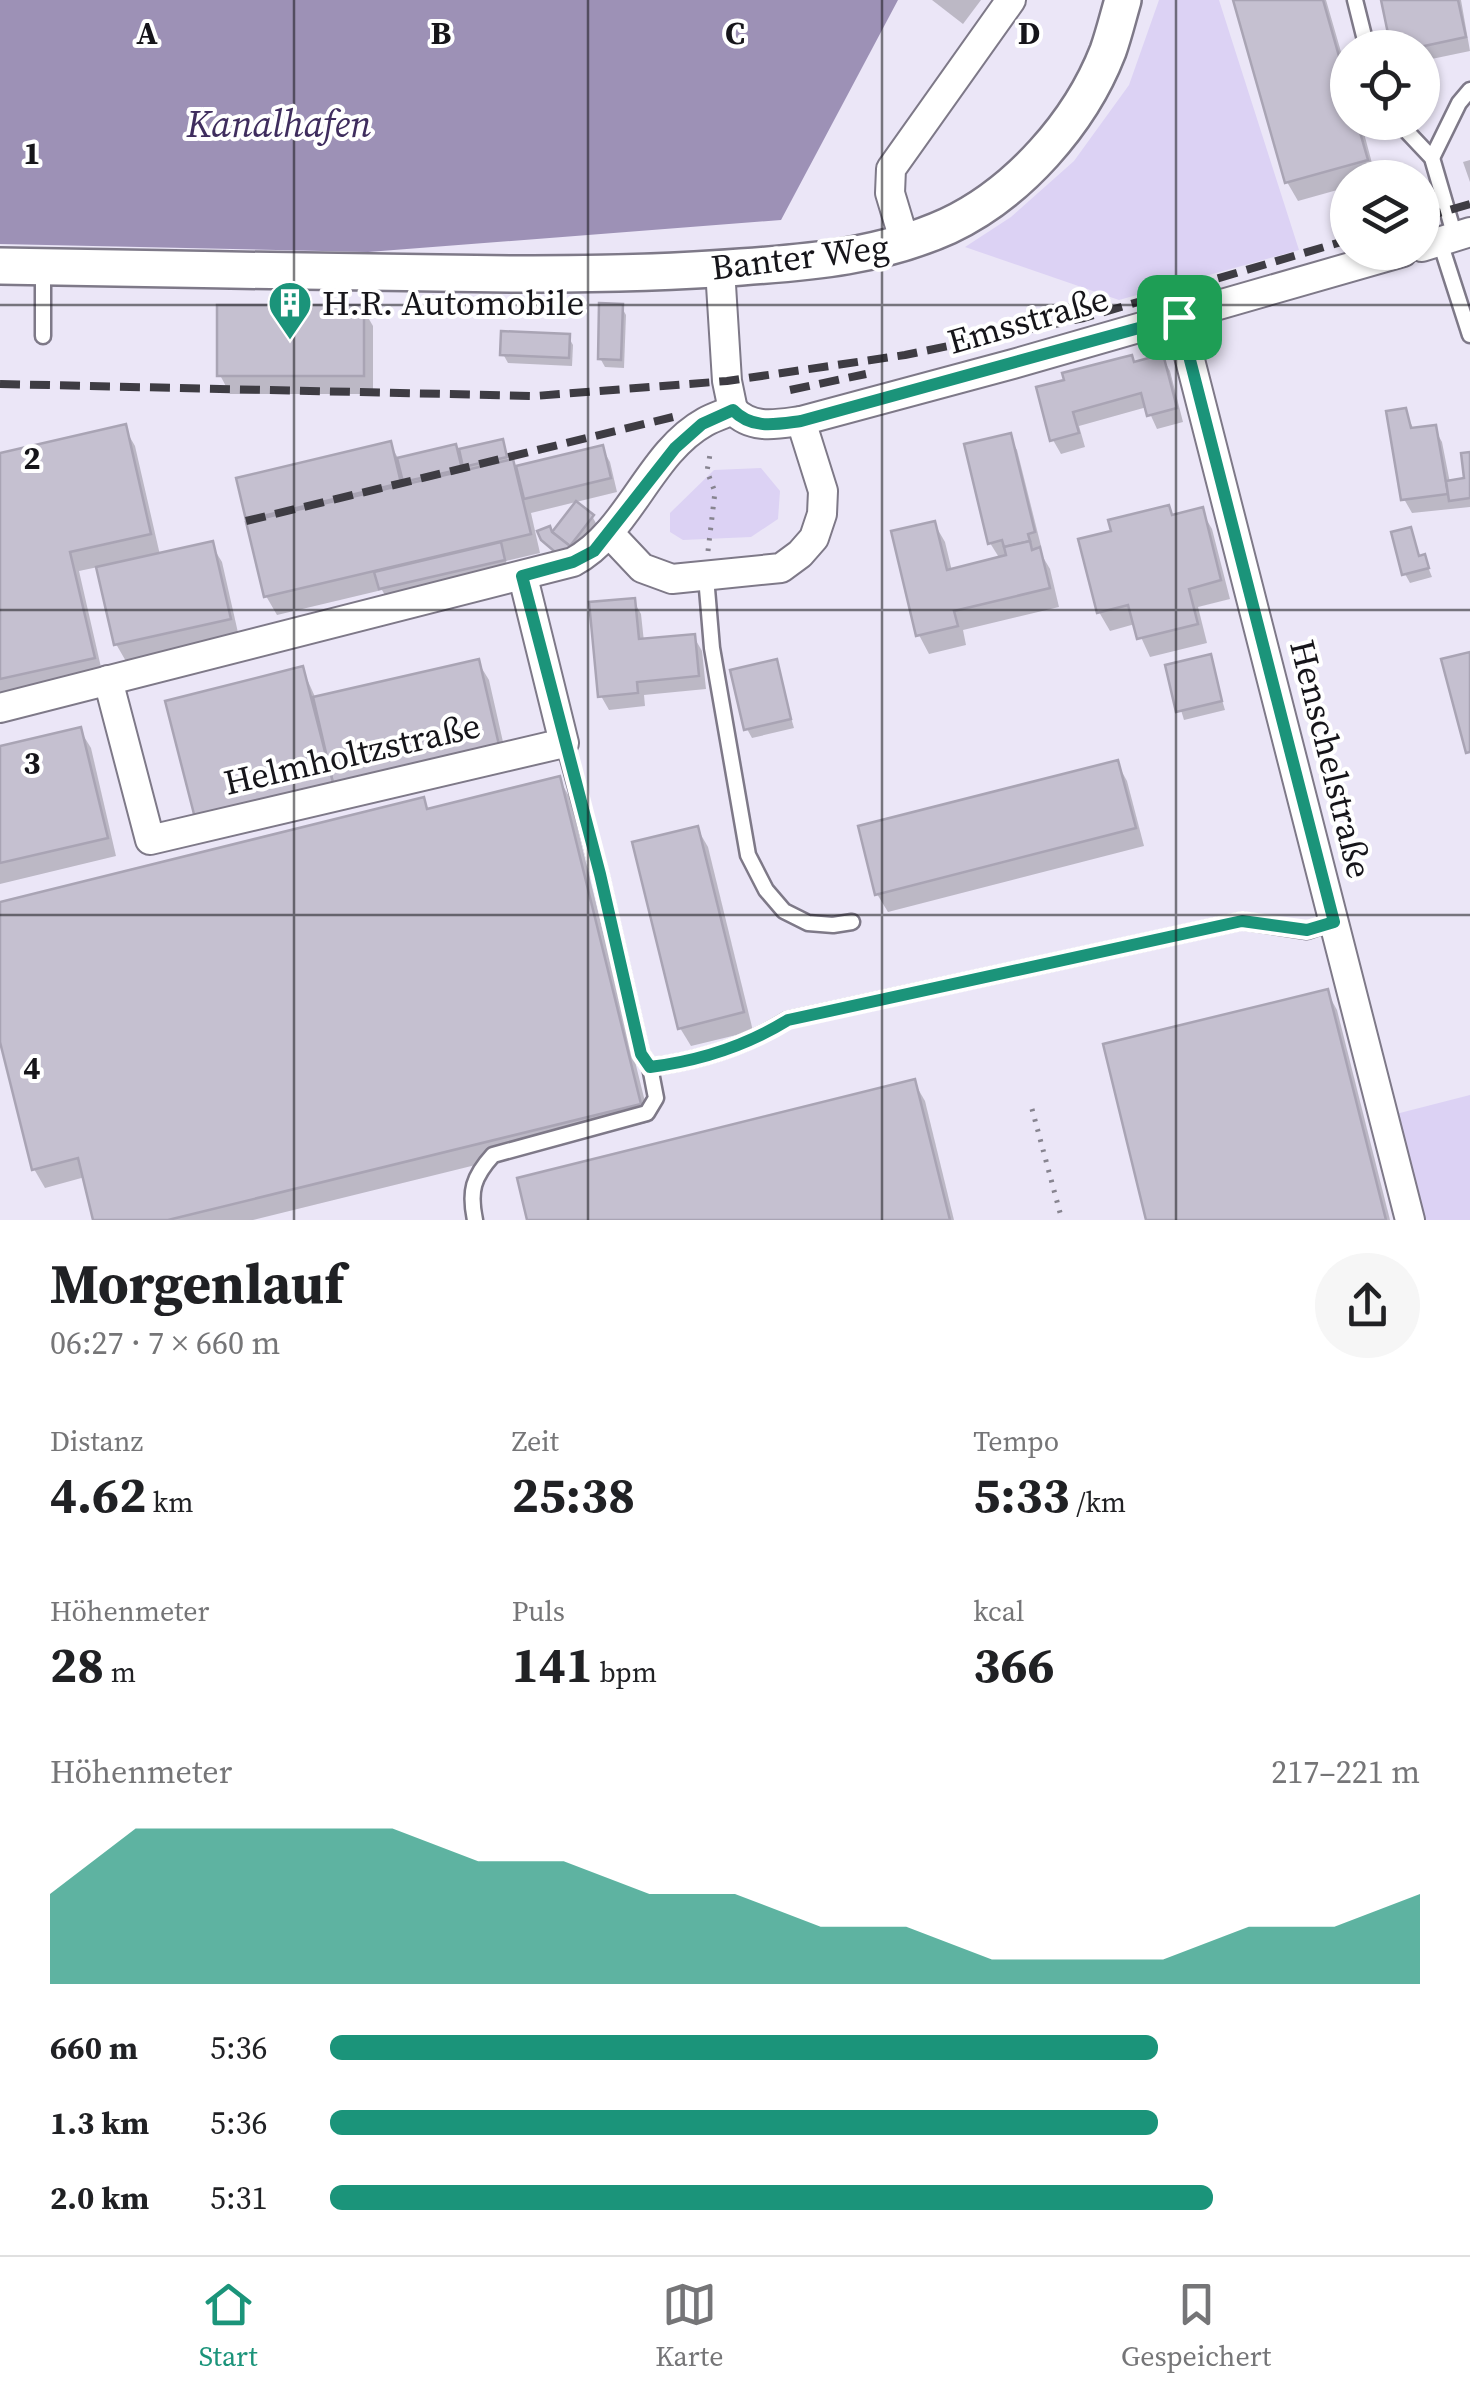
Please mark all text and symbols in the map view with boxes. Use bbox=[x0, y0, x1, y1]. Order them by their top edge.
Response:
text: A bbox=[136, 11, 158, 55]
text: B bbox=[431, 11, 452, 55]
text: C bbox=[725, 11, 745, 55]
text: D bbox=[1018, 11, 1040, 55]
map controls bbox=[1330, 30, 1440, 270]
button: locate bbox=[1330, 30, 1440, 140]
water label: Kanalhafen bbox=[185, 98, 372, 150]
text: 1 bbox=[23, 131, 41, 175]
button: layers bbox=[1330, 160, 1440, 270]
street label: Banter Weg bbox=[708, 222, 892, 292]
street label: Emsstraße bbox=[942, 274, 1114, 366]
pin bbox=[1137, 275, 1222, 360]
place label: H.R. Automobile bbox=[322, 279, 584, 327]
building icon: H.R. Automobile bbox=[267, 280, 313, 341]
icon: arrive bbox=[1152, 290, 1207, 345]
text: 2 bbox=[23, 436, 41, 480]
street label: Henschelstraße bbox=[1278, 635, 1384, 883]
street label: Helmholtzstraße bbox=[219, 701, 485, 807]
text: 3 bbox=[23, 741, 41, 785]
text: 4 bbox=[23, 1046, 41, 1090]
text: Morgenlauf bbox=[50, 1246, 344, 1321]
button: share bbox=[1315, 1253, 1420, 1358]
text: 06:27 · 7 × 660 m bbox=[50, 1321, 280, 1365]
text: Distanz bbox=[50, 1422, 143, 1460]
text: Zeit bbox=[512, 1422, 559, 1460]
text: Tempo bbox=[973, 1422, 1059, 1460]
text: 4.62 bbox=[50, 1460, 146, 1529]
text: 25:38 bbox=[512, 1460, 635, 1529]
text: 5:33 bbox=[973, 1460, 1070, 1529]
text: km bbox=[146, 1483, 193, 1521]
text: /km bbox=[1070, 1483, 1126, 1521]
text: Höhenmeter bbox=[50, 1592, 209, 1630]
text: Puls bbox=[512, 1592, 565, 1630]
text: kcal bbox=[973, 1592, 1024, 1630]
text: 28 bbox=[50, 1630, 104, 1699]
text: 141 bbox=[512, 1630, 593, 1699]
text: 366 bbox=[973, 1630, 1055, 1699]
text: m bbox=[104, 1653, 136, 1691]
text: bpm bbox=[593, 1653, 657, 1691]
text: Höhenmeter bbox=[50, 1750, 232, 1794]
text: 217–221 m bbox=[1271, 1750, 1420, 1794]
text: 660 m bbox=[50, 2026, 138, 2070]
text: 5:36 bbox=[210, 2026, 268, 2070]
text: 1.3 km bbox=[50, 2101, 149, 2145]
text: 5:36 bbox=[210, 2101, 268, 2145]
text: 2.0 km bbox=[50, 2176, 149, 2220]
text: 5:31 bbox=[210, 2176, 268, 2220]
tab: Start bbox=[199, 2277, 258, 2375]
tab: Karte bbox=[655, 2277, 723, 2375]
tab: Gespeichert bbox=[1121, 2277, 1271, 2375]

